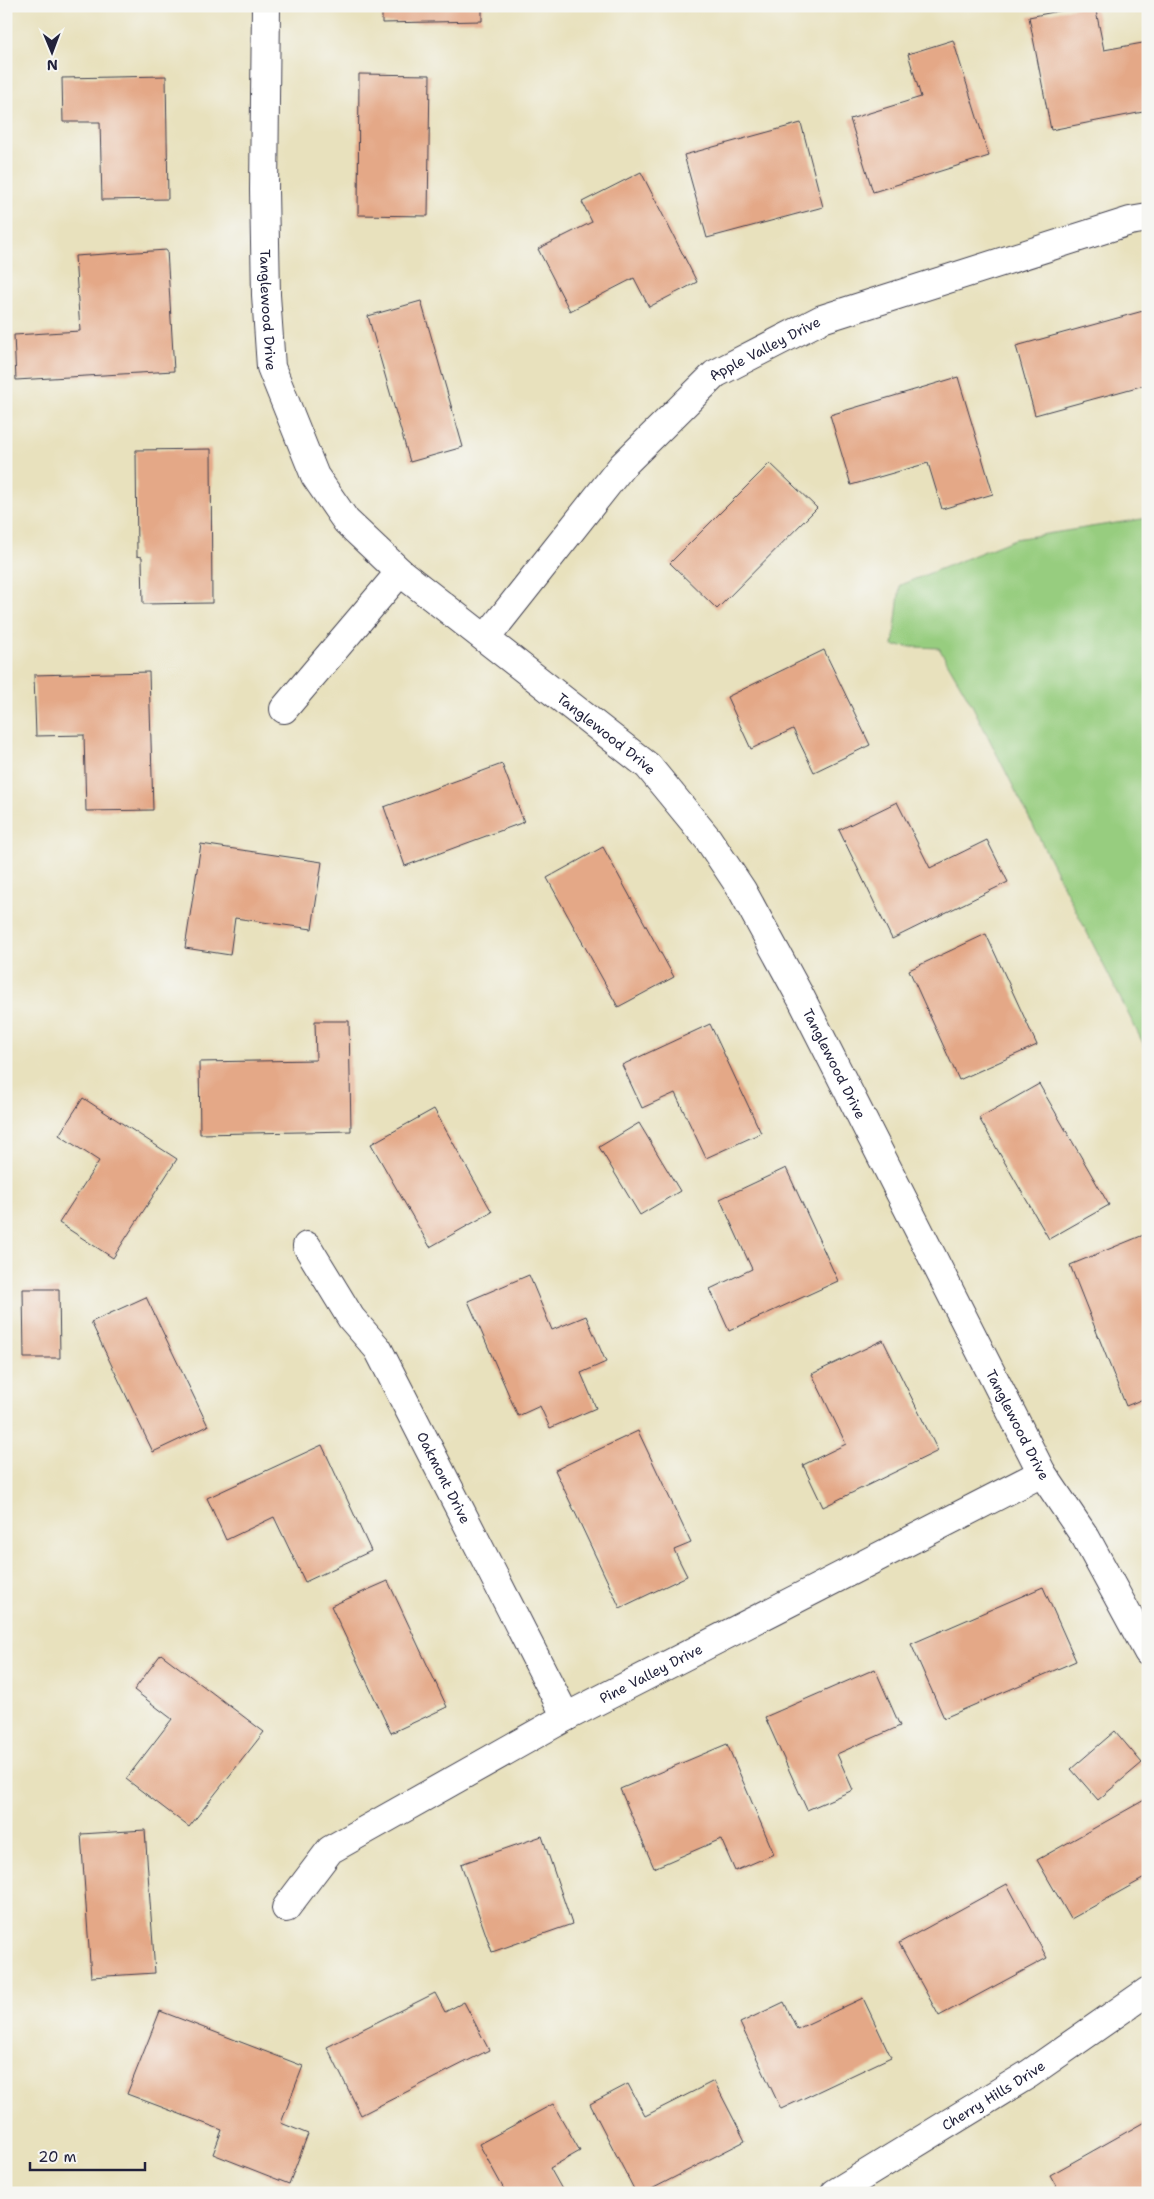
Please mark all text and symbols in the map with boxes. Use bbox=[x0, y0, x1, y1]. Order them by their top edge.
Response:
north arrow bbox=[28, 28, 78, 78]
text: N bbox=[47, 56, 58, 74]
street label: Tanglewood Drive bbox=[256, 249, 280, 371]
street label: Apple Valley Drive bbox=[705, 312, 824, 384]
street label: Tanglewood Drive bbox=[553, 689, 660, 778]
street label: Tanglewood Drive bbox=[799, 1005, 870, 1122]
street label: Tanglewood Drive bbox=[982, 1367, 1053, 1484]
street label: Oakmont Drive bbox=[413, 1429, 475, 1527]
street label: Pine Valley Drive bbox=[596, 1640, 705, 1707]
street label: Cherry Hills Drive bbox=[938, 2057, 1049, 2134]
scale bar bbox=[30, 2139, 145, 2171]
text: 20 m bbox=[38, 2147, 77, 2167]

